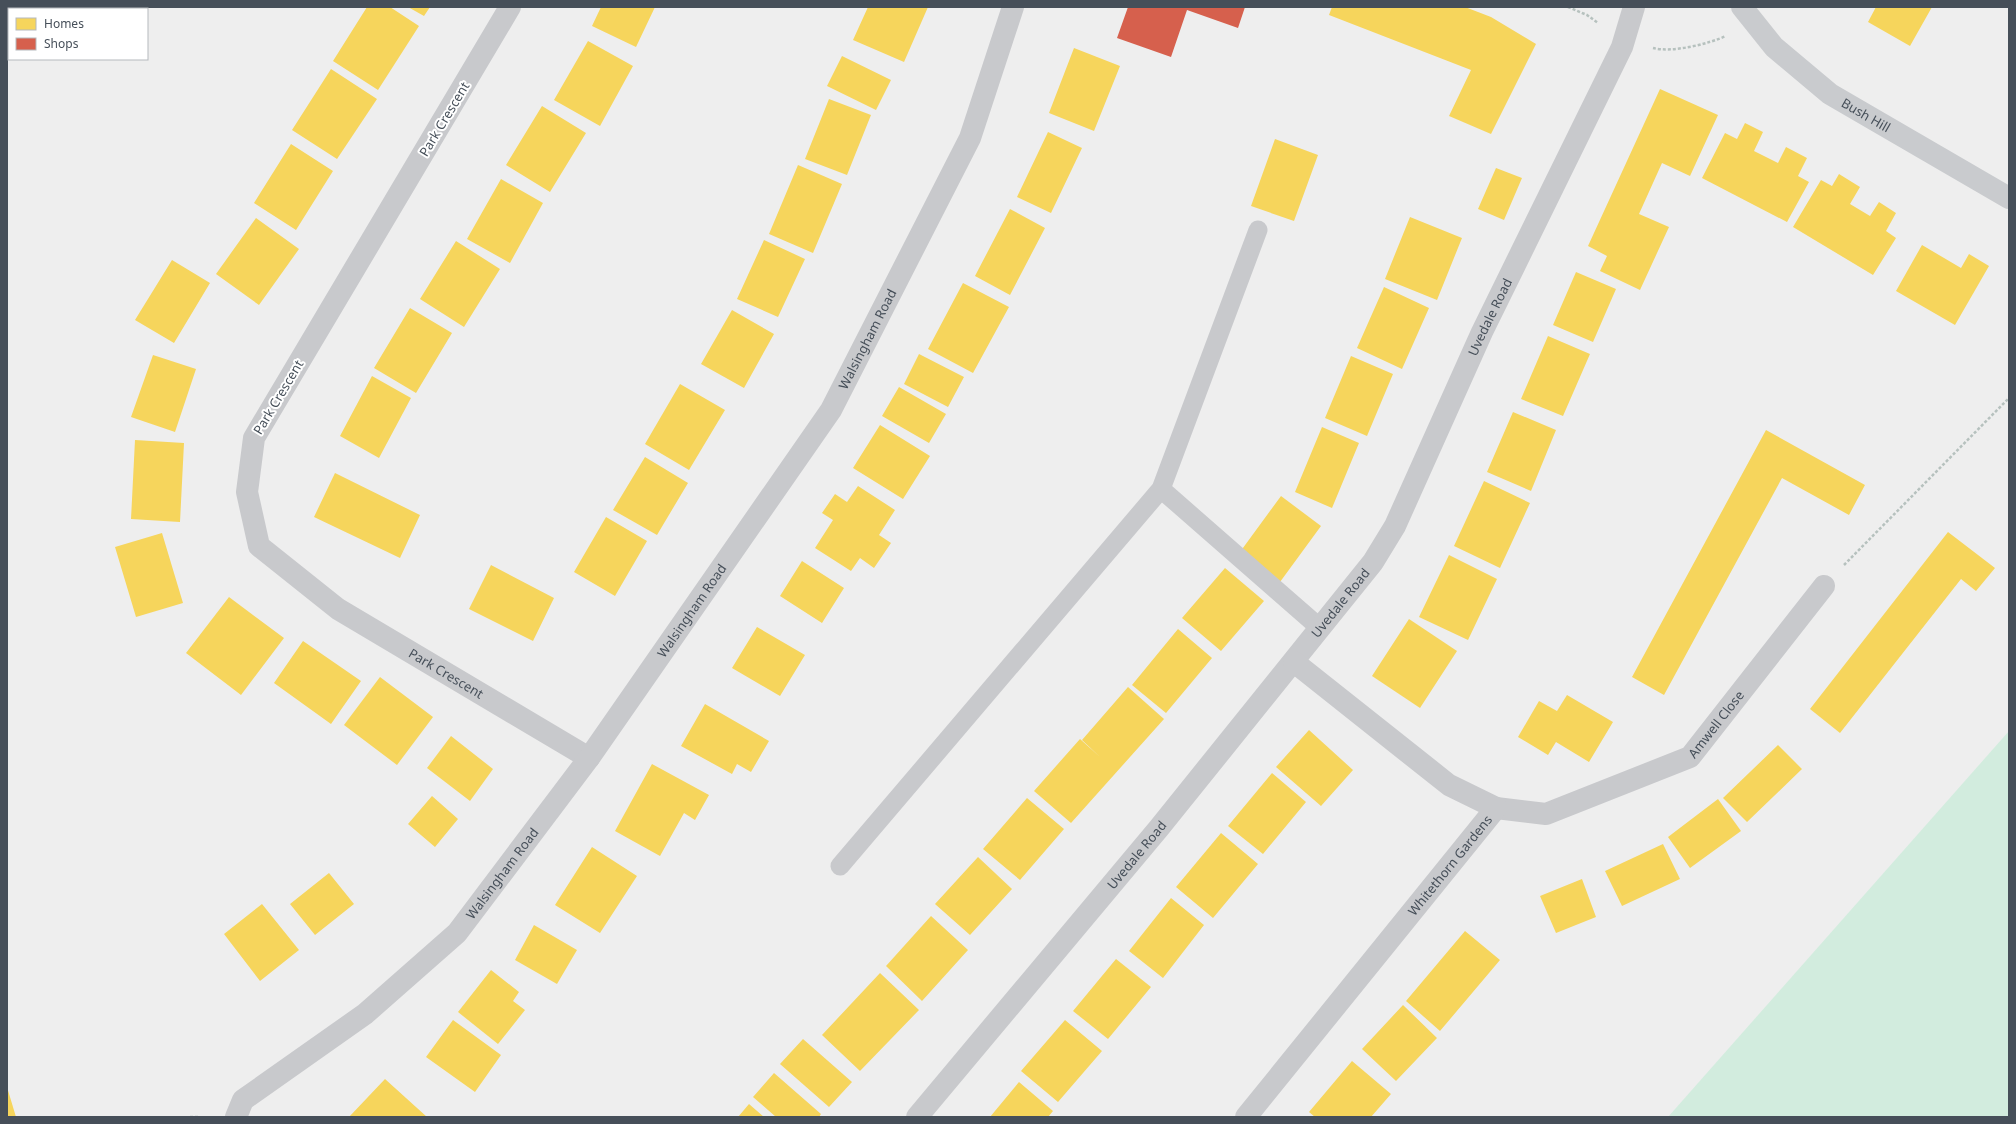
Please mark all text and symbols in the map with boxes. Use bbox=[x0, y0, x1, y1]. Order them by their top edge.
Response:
legend bbox=[8, 8, 148, 60]
text: Homes bbox=[44, 15, 84, 32]
text: Shops bbox=[44, 35, 79, 52]
street label: Park Crescent bbox=[415, 78, 474, 160]
street label: Bush Hill bbox=[1838, 94, 1894, 136]
street label: Uvedale Road bbox=[1463, 275, 1516, 359]
street label: Walsingham Road bbox=[834, 286, 900, 392]
street label: Park Crescent bbox=[249, 356, 308, 438]
street label: Walsingham Road bbox=[653, 560, 730, 661]
street label: Uvedale Road bbox=[1307, 564, 1374, 641]
street label: Park Crescent bbox=[405, 644, 487, 703]
street label: Amwell Close bbox=[1684, 687, 1748, 762]
street label: Whitethorn Gardens bbox=[1404, 811, 1496, 919]
street label: Uvedale Road bbox=[1103, 817, 1170, 893]
street label: Walsingham Road bbox=[462, 824, 542, 923]

